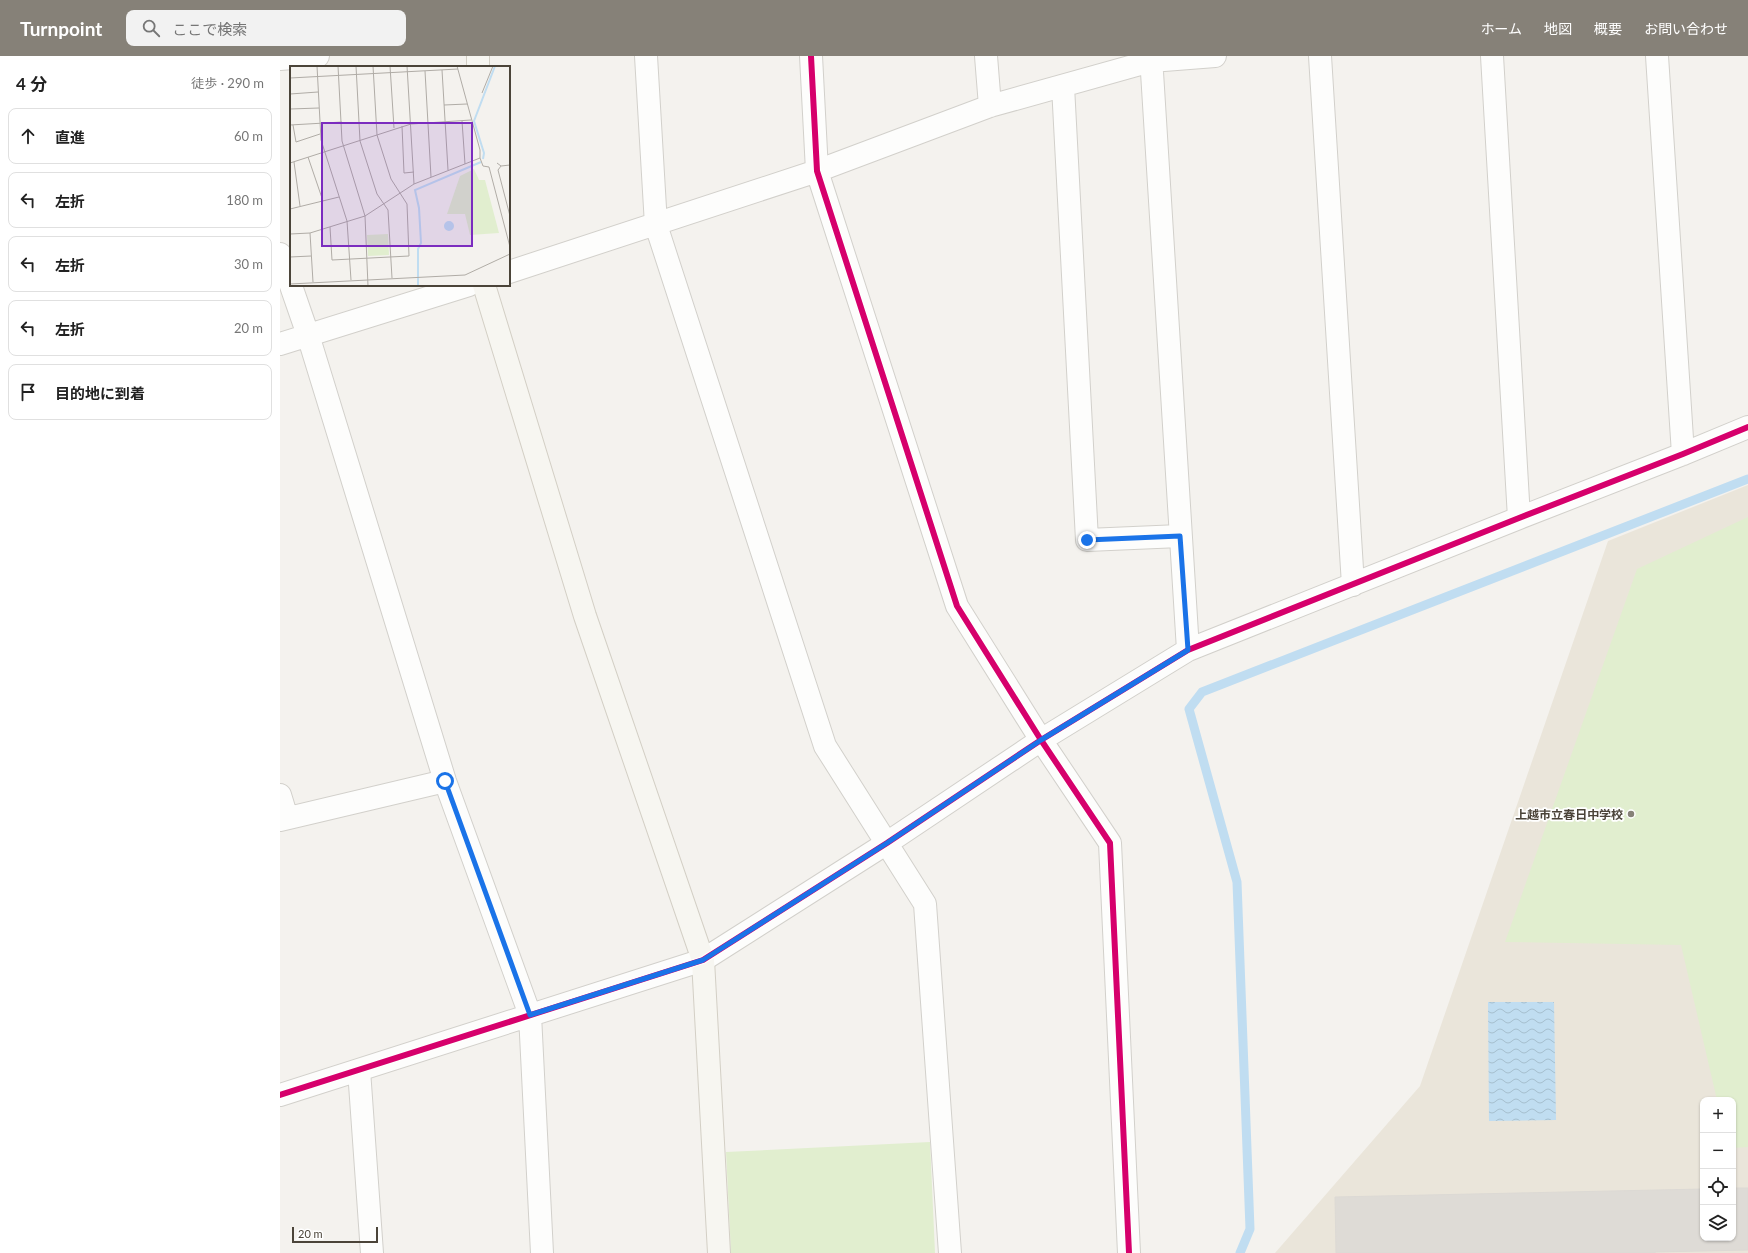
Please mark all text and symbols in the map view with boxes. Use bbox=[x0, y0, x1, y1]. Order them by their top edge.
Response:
search box bbox=[126, 10, 406, 46]
text: Turnpoint bbox=[20, 17, 102, 40]
icon: search bbox=[140, 17, 162, 39]
text: ここで検索 bbox=[172, 20, 247, 38]
text: ホーム bbox=[1480, 20, 1522, 37]
text: 地図 bbox=[1544, 20, 1572, 37]
text: 概要 bbox=[1594, 20, 1622, 37]
text: お問い合わせ bbox=[1644, 20, 1728, 37]
inset map bbox=[290, 66, 510, 286]
text: 4 分 bbox=[16, 73, 47, 94]
text: 徒歩 · 290 m bbox=[191, 75, 264, 91]
icon: ahead bbox=[17, 125, 39, 147]
text: 直進 bbox=[55, 128, 85, 146]
text: 60 m bbox=[234, 128, 263, 144]
icon: left bbox=[17, 189, 39, 211]
text: 左折 bbox=[55, 192, 85, 210]
text: 180 m bbox=[226, 192, 263, 208]
icon: left bbox=[17, 253, 39, 275]
text: 左折 bbox=[55, 256, 85, 274]
text: 30 m bbox=[234, 256, 263, 272]
icon: left bbox=[17, 317, 39, 339]
text: 左折 bbox=[55, 320, 85, 338]
text: 20 m bbox=[234, 320, 263, 336]
icon: arrive bbox=[17, 381, 39, 403]
text: 目的地に到着 bbox=[55, 384, 145, 402]
route end bbox=[1078, 531, 1096, 549]
route start bbox=[436, 772, 454, 790]
place label: 上越市立春日中学校 bbox=[1515, 807, 1623, 822]
marker: 上越市立春日中学校 bbox=[1626, 809, 1636, 819]
map controls bbox=[1700, 1097, 1736, 1241]
button: + bbox=[1700, 1097, 1736, 1133]
button: − bbox=[1700, 1133, 1736, 1169]
button: locate bbox=[1700, 1169, 1736, 1205]
button: layers bbox=[1700, 1205, 1736, 1241]
scale bar bbox=[292, 1225, 378, 1244]
text: 20 m bbox=[298, 1227, 323, 1240]

